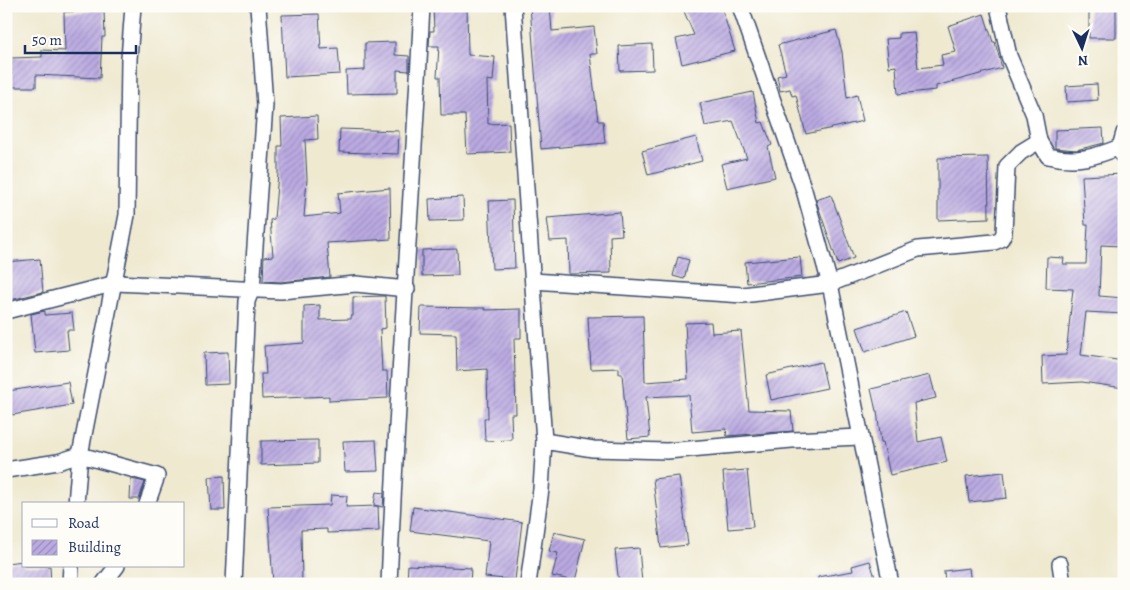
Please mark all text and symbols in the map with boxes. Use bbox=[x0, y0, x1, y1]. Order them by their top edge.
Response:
scale bar bbox=[25, 22, 136, 54]
north arrow bbox=[1058, 22, 1108, 72]
text: 50 m bbox=[32, 30, 62, 50]
text: N bbox=[1077, 51, 1089, 70]
legend bbox=[22, 502, 185, 568]
text: Road bbox=[68, 513, 100, 533]
text: Building bbox=[68, 537, 121, 557]

